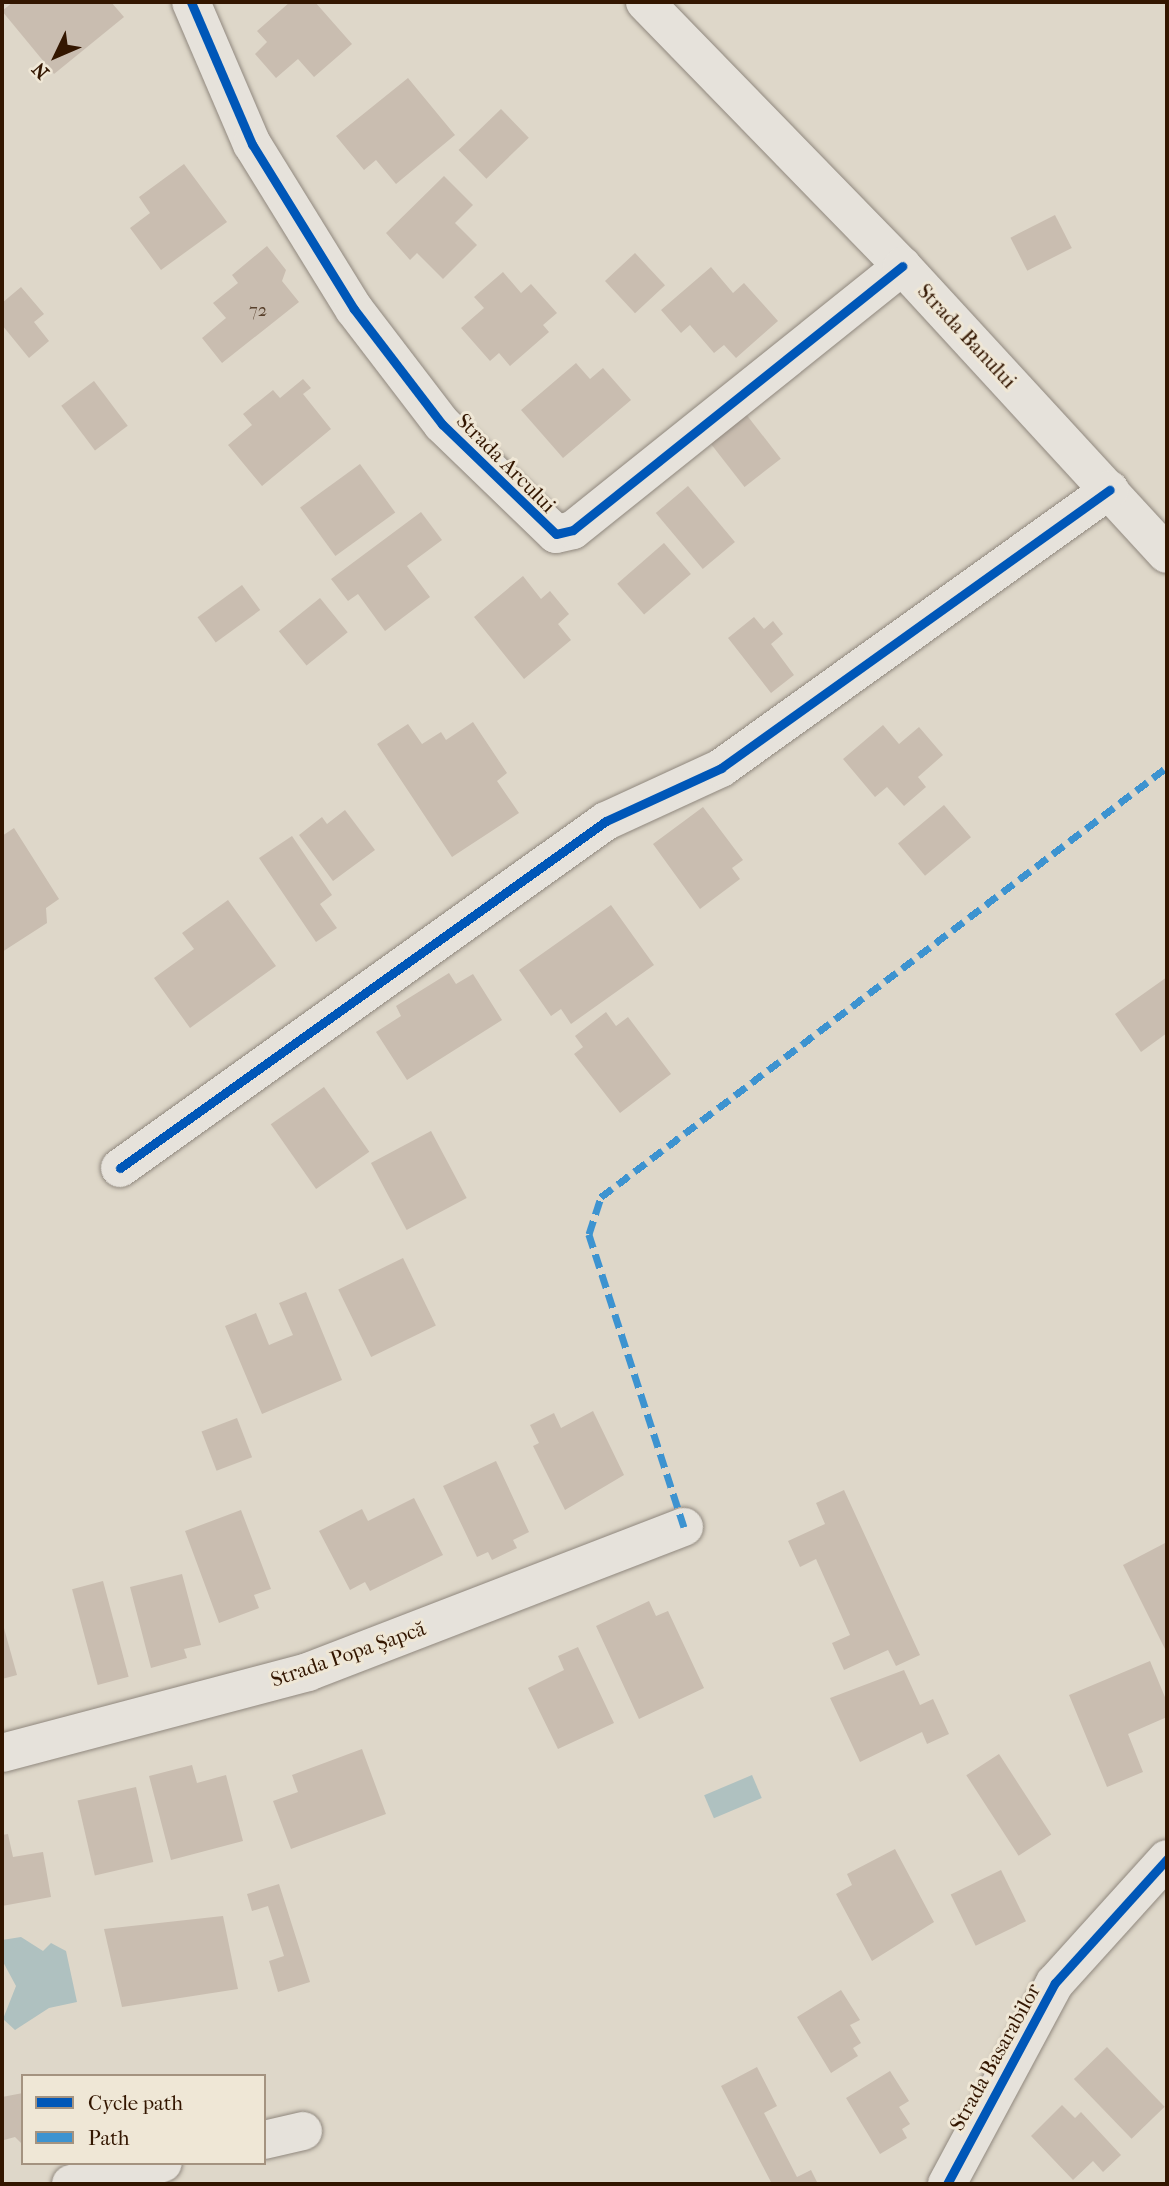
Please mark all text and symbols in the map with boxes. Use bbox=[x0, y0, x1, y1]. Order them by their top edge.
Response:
north arrow bbox=[21, 21, 91, 91]
text: N bbox=[28, 58, 54, 83]
street label: Strada Banului bbox=[912, 279, 1022, 393]
house number: 72 bbox=[249, 300, 267, 322]
street label: Strada Arcului bbox=[451, 408, 561, 518]
street label: Strada Popa Șapcă bbox=[267, 1616, 429, 1692]
street label: Strada Basarabilor bbox=[944, 1979, 1046, 2135]
legend bbox=[21, 2074, 266, 2165]
text: Cycle path bbox=[88, 2091, 183, 2115]
text: Path bbox=[88, 2126, 129, 2150]

